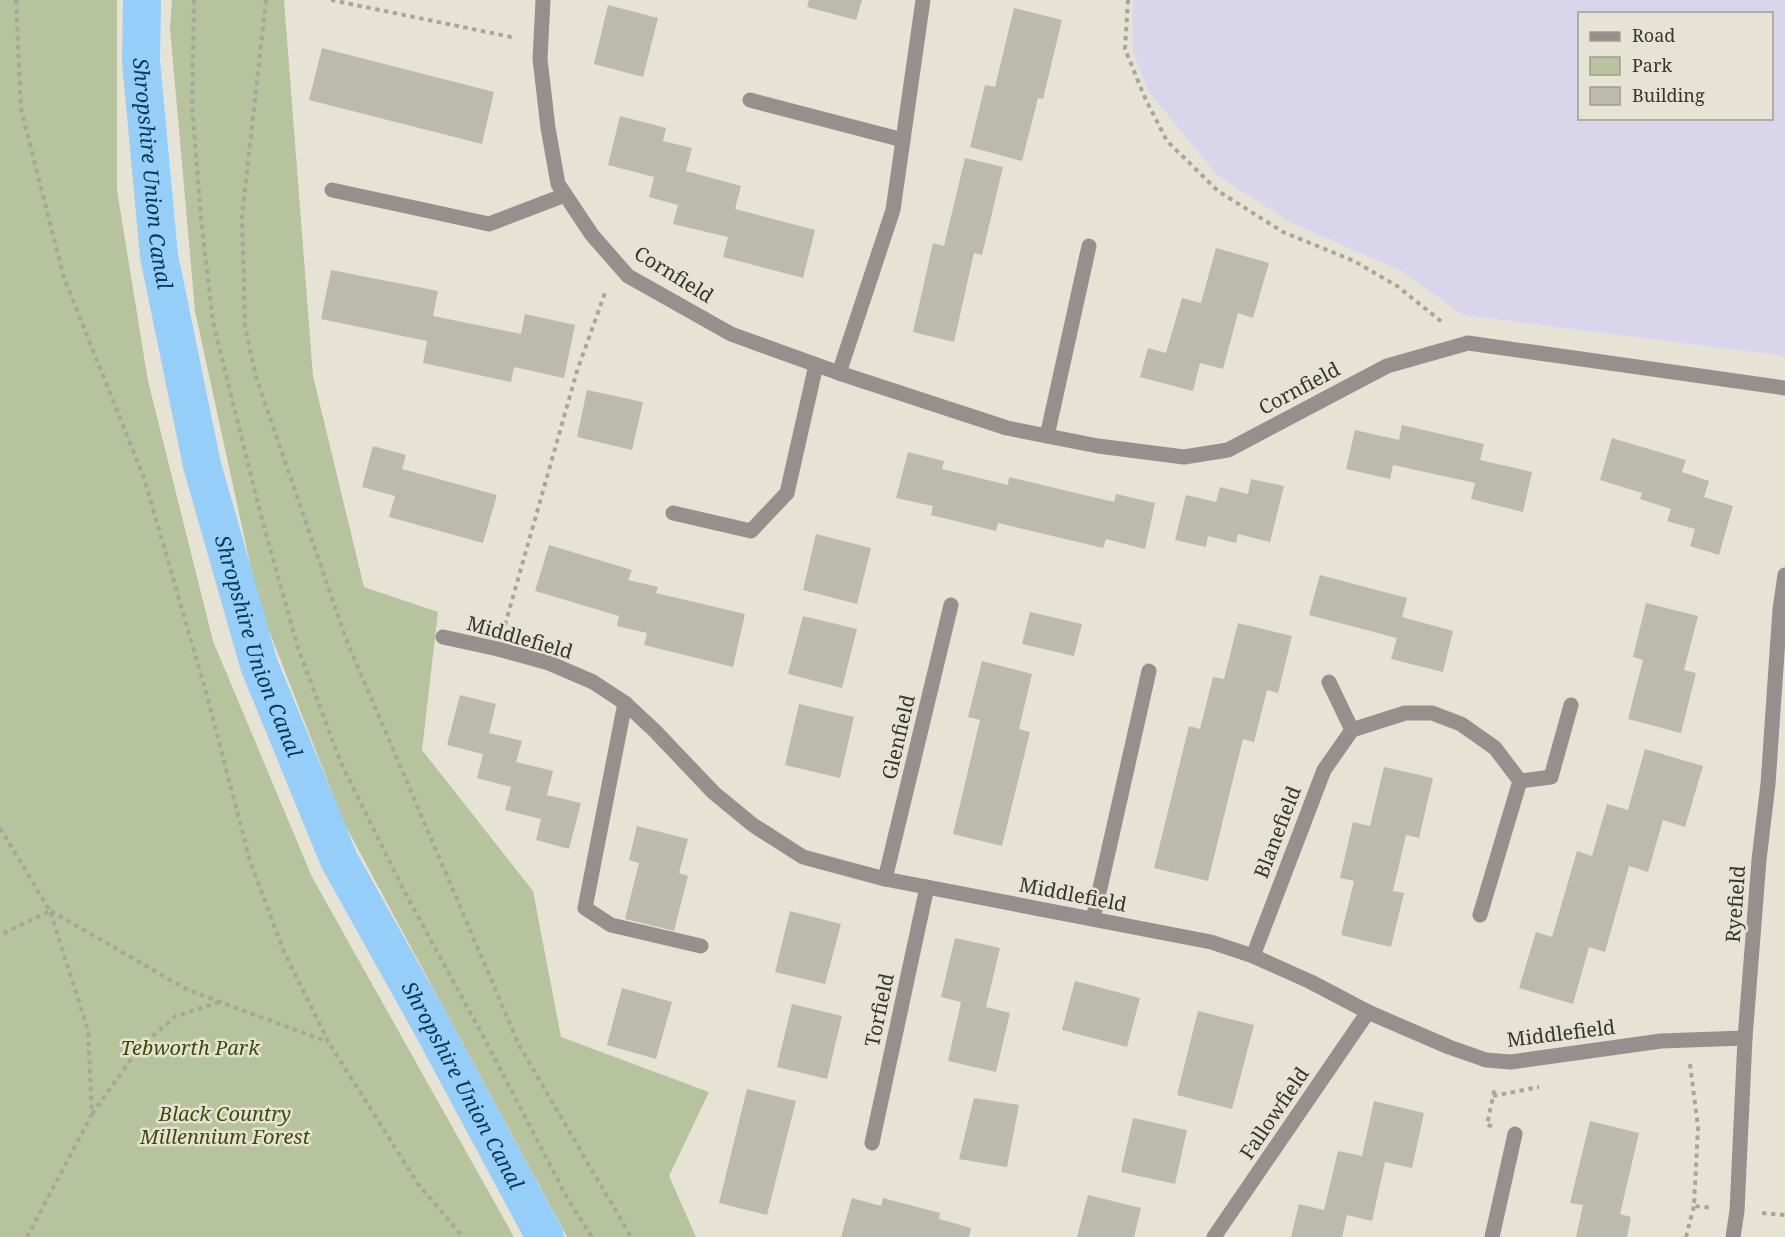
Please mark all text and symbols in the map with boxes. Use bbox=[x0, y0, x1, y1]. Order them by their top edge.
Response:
legend bbox=[1578, 12, 1773, 120]
text: Road bbox=[1632, 23, 1675, 47]
text: Park bbox=[1632, 53, 1672, 77]
water label: Shropshire Union Canal bbox=[127, 56, 180, 292]
text: Building bbox=[1632, 83, 1705, 107]
street label: Cornfield bbox=[629, 239, 719, 309]
street label: Cornfield bbox=[1254, 355, 1344, 421]
water label: Shropshire Union Canal bbox=[209, 532, 309, 762]
street label: Middlefield bbox=[464, 609, 576, 665]
street label: Glenfield bbox=[875, 692, 921, 782]
street label: Blanefield bbox=[1247, 782, 1307, 882]
street label: Ryefield bbox=[1719, 865, 1751, 943]
street label: Middlefield bbox=[1017, 870, 1129, 918]
street label: Torfield bbox=[858, 971, 900, 1049]
water label: Shropshire Union Canal bbox=[395, 976, 531, 1195]
street label: Middlefield bbox=[1505, 1013, 1617, 1053]
park label: Tebworth Park bbox=[120, 1034, 260, 1061]
street label: Fallowfield bbox=[1233, 1062, 1315, 1164]
park label: Black Country Millennium Forest bbox=[139, 1100, 311, 1150]

